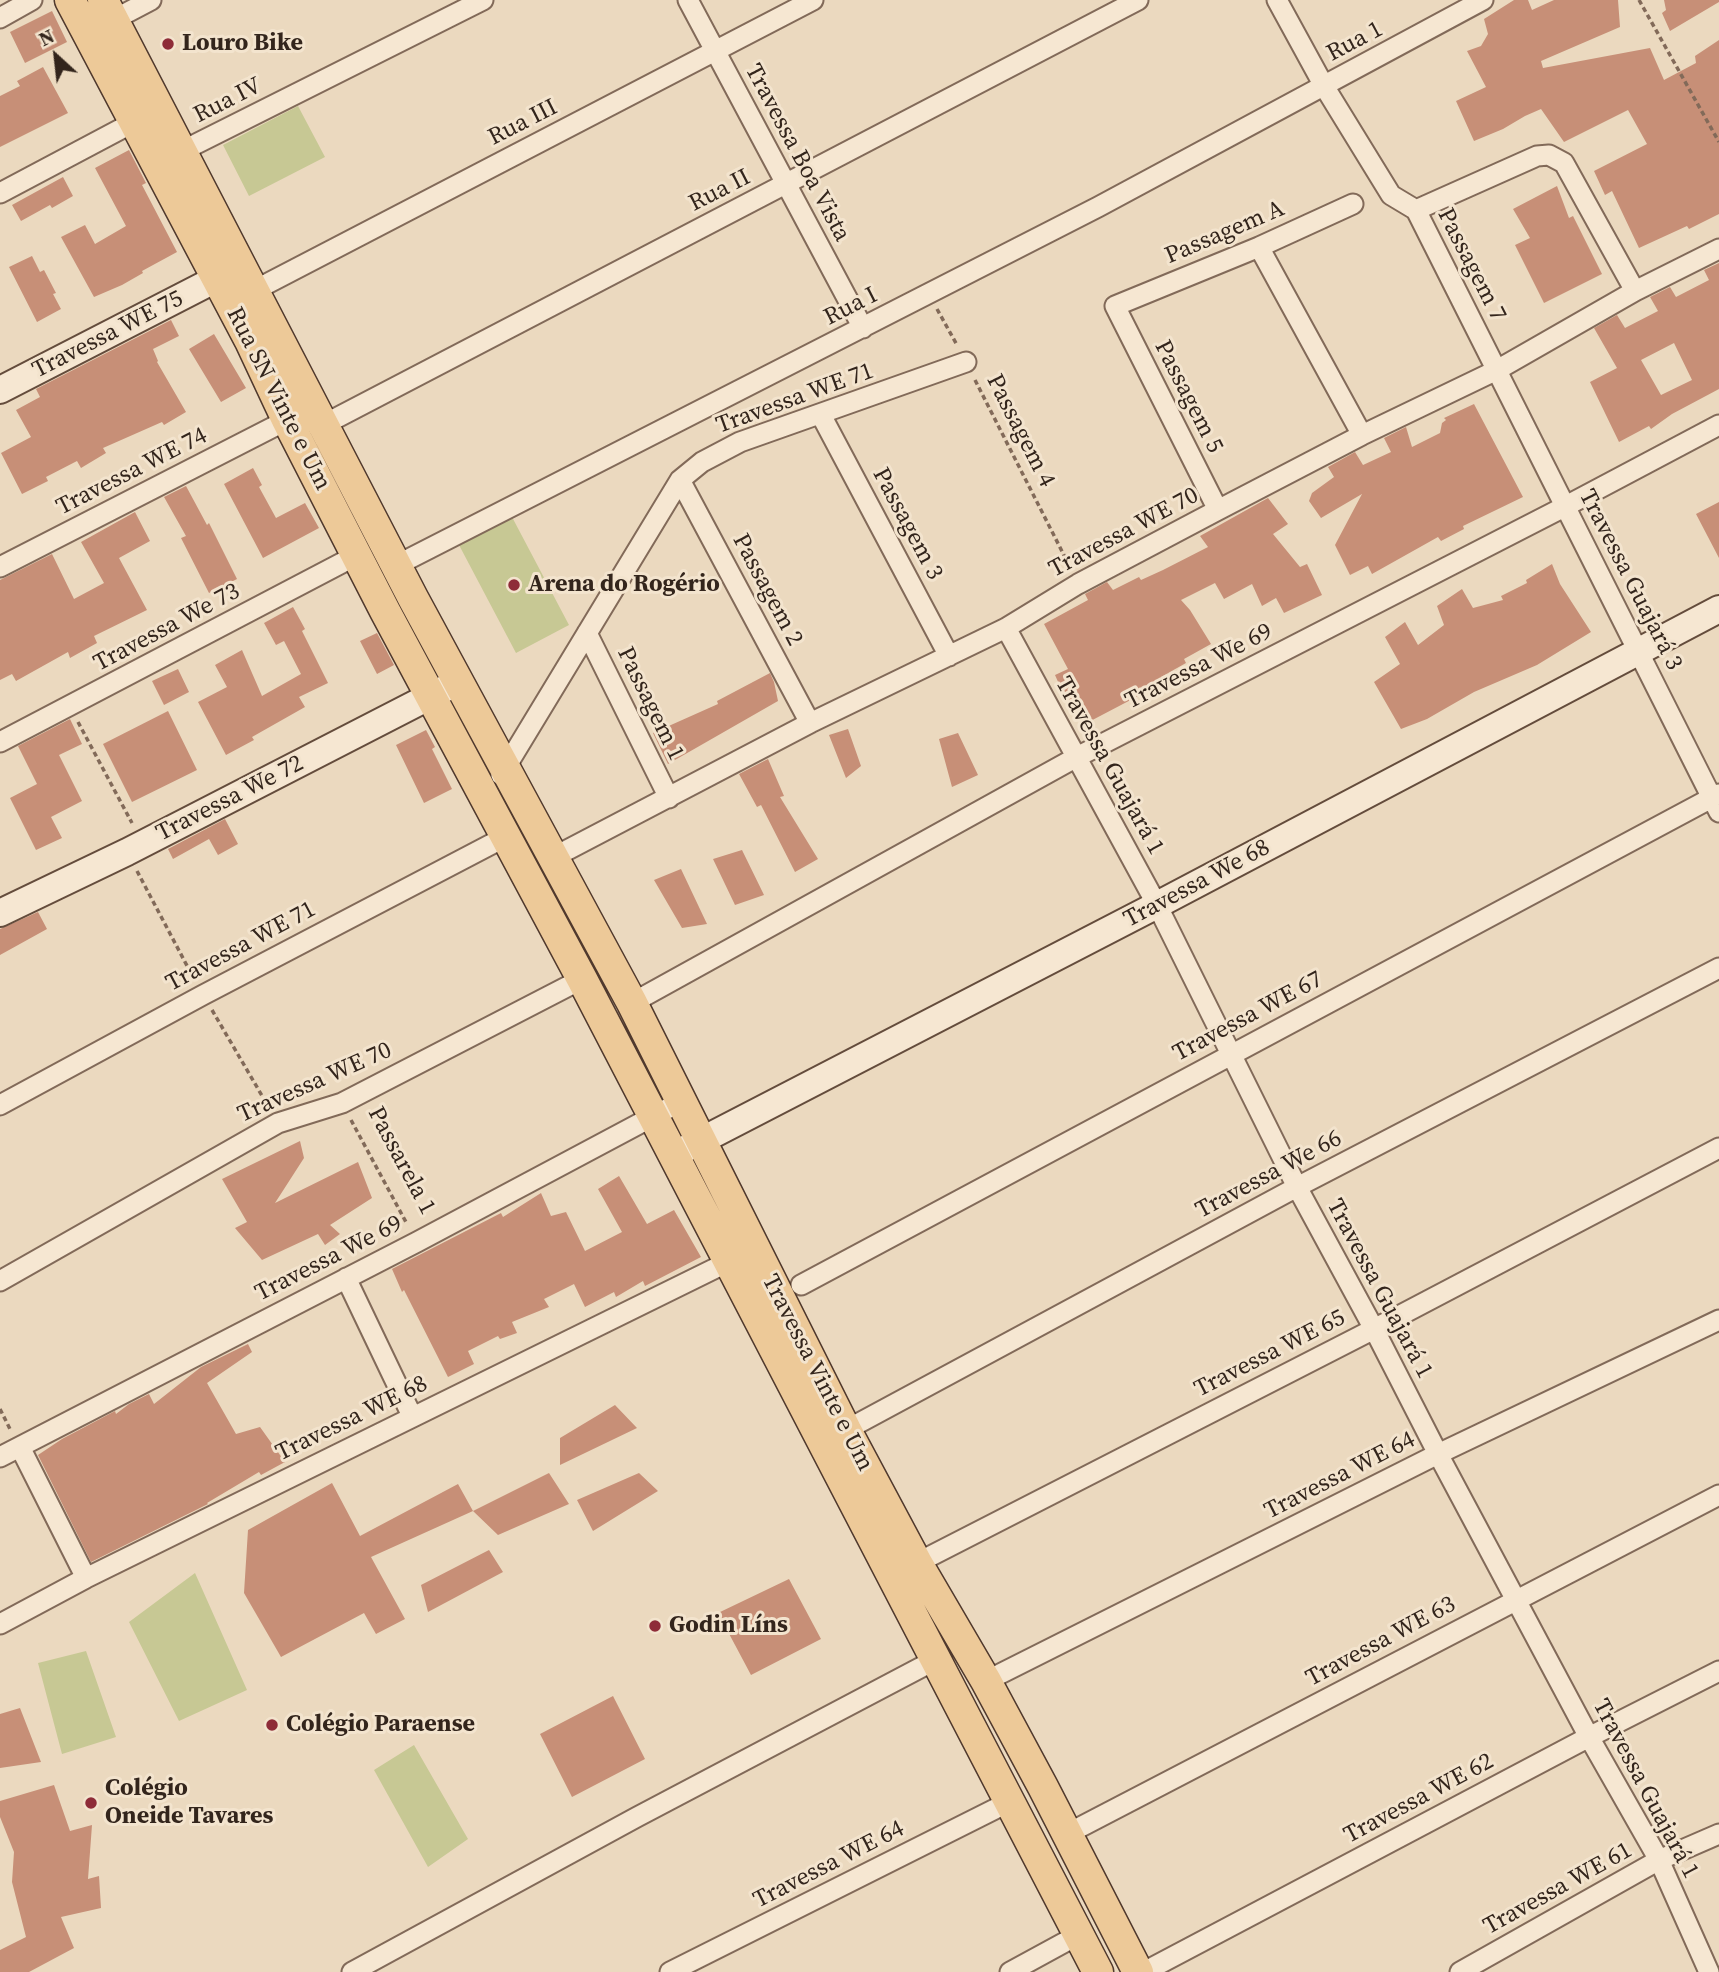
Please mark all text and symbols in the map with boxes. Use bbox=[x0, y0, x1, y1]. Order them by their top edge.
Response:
street label: Rua 1 bbox=[1322, 15, 1388, 69]
north arrow bbox=[21, 21, 91, 91]
text: N bbox=[34, 23, 59, 52]
place label: Louro Bike bbox=[182, 30, 303, 58]
marker: Louro Bike bbox=[160, 36, 176, 52]
street label: Travessa Boa Vista bbox=[738, 59, 856, 247]
street label: Rua IV bbox=[189, 72, 267, 130]
street label: Rua III bbox=[484, 93, 562, 153]
street label: Rua II bbox=[685, 163, 755, 219]
street label: Passagem A bbox=[1161, 195, 1289, 271]
street label: Passagem 7 bbox=[1430, 204, 1512, 326]
street label: Rua I bbox=[819, 281, 883, 333]
street label: Travessa WE 75 bbox=[28, 285, 188, 385]
street label: Rua SN Vinte e Um bbox=[219, 303, 337, 495]
street label: Passagem 5 bbox=[1147, 336, 1229, 458]
street label: Travessa WE 71 bbox=[713, 357, 877, 441]
street label: Passagem 4 bbox=[979, 370, 1061, 492]
street label: Travessa WE 74 bbox=[52, 422, 212, 522]
street label: Passagem 3 bbox=[865, 463, 949, 585]
street label: Travessa WE 70 bbox=[1044, 482, 1204, 584]
street label: Travessa Guajará 3 bbox=[1572, 485, 1688, 675]
street label: Passagem 2 bbox=[725, 529, 809, 651]
place label: Arena do Rogério bbox=[528, 571, 720, 599]
street label: Travessa We 73 bbox=[89, 577, 245, 679]
marker: Arena do Rogério bbox=[506, 577, 522, 593]
street label: Travessa We 69 bbox=[1121, 618, 1277, 716]
street label: Passagem 1 bbox=[610, 642, 690, 766]
street label: Travessa Guajará 1 bbox=[1048, 672, 1170, 860]
street label: Travessa We 72 bbox=[152, 750, 308, 848]
street label: Travessa We 68 bbox=[1119, 833, 1275, 935]
street label: Travessa WE 71 bbox=[161, 896, 321, 998]
street label: Travessa WE 67 bbox=[1168, 966, 1328, 1068]
street label: Travessa WE 70 bbox=[234, 1036, 396, 1130]
street label: Passarela 1 bbox=[361, 1102, 441, 1220]
street label: Travessa We 66 bbox=[1191, 1124, 1347, 1226]
street label: Travessa Guajará 1 bbox=[1320, 1194, 1438, 1384]
street label: Travessa We 69 bbox=[251, 1210, 407, 1308]
street label: Travessa Vinte e Um bbox=[755, 1270, 879, 1476]
street label: Travessa WE 65 bbox=[1190, 1304, 1350, 1404]
street label: Travessa WE 68 bbox=[272, 1370, 432, 1468]
street label: Travessa WE 64 bbox=[1260, 1426, 1420, 1526]
street label: Travessa WE 63 bbox=[1301, 1591, 1461, 1693]
place label: Godin Líns bbox=[669, 1612, 788, 1640]
marker: Godin Líns bbox=[647, 1618, 663, 1634]
street label: Travessa Guajará 1 bbox=[1586, 1694, 1704, 1884]
place label: Colégio Paraense bbox=[286, 1711, 475, 1739]
marker: Colégio Paraense bbox=[264, 1717, 280, 1733]
street label: Travessa WE 62 bbox=[1339, 1748, 1499, 1850]
place label: Colégio Oneide Tavares bbox=[105, 1775, 274, 1831]
marker: Colégio Oneide Tavares bbox=[83, 1795, 99, 1811]
street label: Travessa WE 64 bbox=[749, 1815, 909, 1915]
street label: Travessa WE 61 bbox=[1479, 1836, 1637, 1942]

